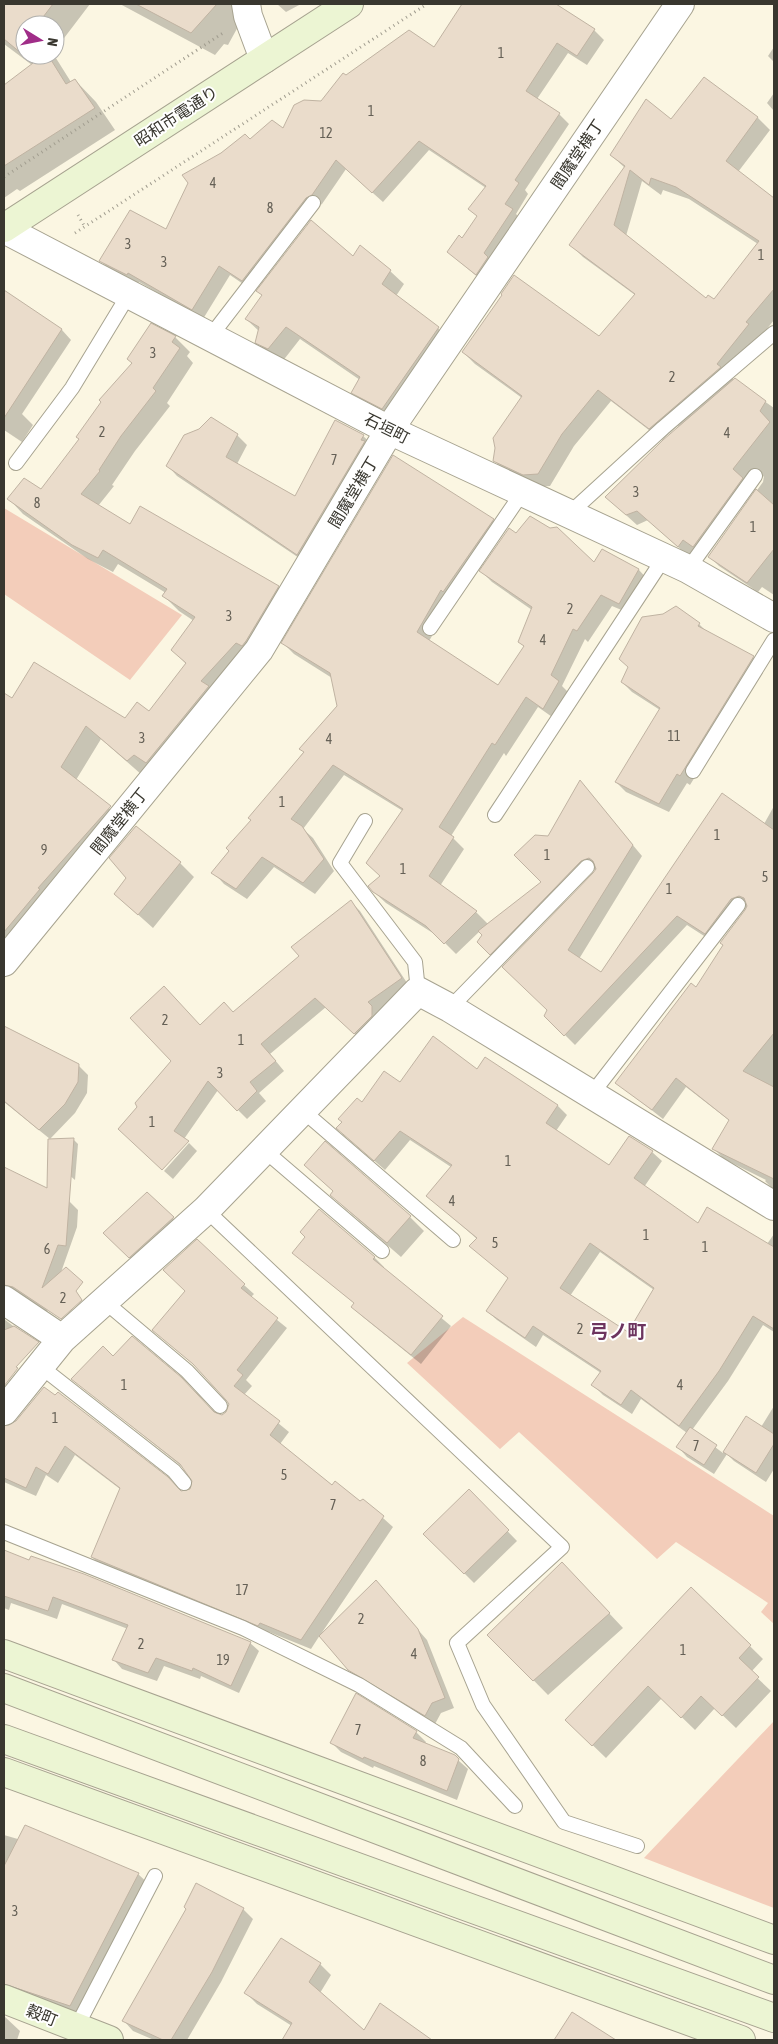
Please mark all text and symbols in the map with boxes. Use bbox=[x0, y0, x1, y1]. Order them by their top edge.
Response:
north arrow bbox=[15, 15, 65, 65]
text: N bbox=[44, 37, 61, 48]
house number: 1 bbox=[498, 45, 504, 61]
street label: 昭和市電通り bbox=[131, 82, 221, 150]
house number: 1 bbox=[368, 103, 374, 119]
street label: 閻魔堂横丁 bbox=[547, 116, 607, 192]
house number: 12 bbox=[319, 125, 333, 141]
house number: 4 bbox=[210, 175, 217, 191]
house number: 8 bbox=[267, 200, 274, 216]
house number: 3 bbox=[125, 236, 131, 252]
house number: 1 bbox=[758, 247, 764, 263]
house number: 3 bbox=[161, 254, 167, 270]
house number: 3 bbox=[150, 345, 156, 361]
house number: 2 bbox=[669, 369, 675, 385]
street label: 石垣町 bbox=[361, 409, 413, 447]
house number: 2 bbox=[99, 424, 105, 440]
house number: 4 bbox=[724, 425, 731, 441]
house number: 7 bbox=[331, 452, 337, 468]
street label: 閻魔堂横丁 bbox=[325, 453, 381, 531]
house number: 3 bbox=[633, 484, 639, 500]
house number: 8 bbox=[34, 495, 41, 511]
house number: 1 bbox=[750, 519, 756, 535]
house number: 2 bbox=[567, 601, 573, 617]
house number: 3 bbox=[226, 608, 232, 624]
house number: 4 bbox=[540, 632, 547, 648]
house number: 11 bbox=[667, 728, 681, 744]
house number: 3 bbox=[139, 730, 145, 746]
house number: 4 bbox=[326, 731, 333, 747]
street label: 閻魔堂横丁 bbox=[87, 784, 151, 858]
house number: 1 bbox=[279, 794, 285, 810]
house number: 1 bbox=[714, 827, 720, 843]
house number: 9 bbox=[41, 842, 47, 858]
house number: 1 bbox=[544, 847, 550, 863]
house number: 1 bbox=[400, 861, 406, 877]
house number: 5 bbox=[762, 869, 768, 885]
house number: 1 bbox=[666, 881, 672, 897]
house number: 2 bbox=[162, 1012, 168, 1028]
house number: 1 bbox=[238, 1032, 244, 1048]
house number: 3 bbox=[217, 1065, 223, 1081]
house number: 1 bbox=[149, 1114, 155, 1130]
house number: 1 bbox=[505, 1153, 511, 1169]
house number: 4 bbox=[449, 1193, 456, 1209]
house number: 1 bbox=[643, 1227, 649, 1243]
house number: 5 bbox=[492, 1235, 498, 1251]
house number: 1 bbox=[702, 1239, 708, 1255]
house number: 6 bbox=[44, 1241, 51, 1257]
house number: 2 bbox=[60, 1290, 66, 1306]
district label: 弓ノ町 bbox=[589, 1320, 647, 1342]
house number: 2 bbox=[577, 1321, 583, 1337]
house number: 1 bbox=[121, 1377, 127, 1393]
house number: 4 bbox=[677, 1377, 684, 1393]
house number: 1 bbox=[52, 1410, 58, 1426]
house number: 7 bbox=[693, 1438, 699, 1454]
house number: 5 bbox=[281, 1467, 287, 1483]
house number: 7 bbox=[330, 1497, 336, 1513]
house number: 17 bbox=[235, 1582, 249, 1598]
house number: 2 bbox=[358, 1611, 364, 1627]
house number: 2 bbox=[138, 1636, 144, 1652]
house number: 1 bbox=[680, 1642, 686, 1658]
house number: 4 bbox=[411, 1646, 418, 1662]
house number: 19 bbox=[216, 1652, 230, 1668]
house number: 7 bbox=[355, 1722, 361, 1738]
house number: 8 bbox=[420, 1753, 427, 1769]
house number: 3 bbox=[12, 1903, 18, 1919]
street label: 穀町 bbox=[24, 2001, 60, 2029]

